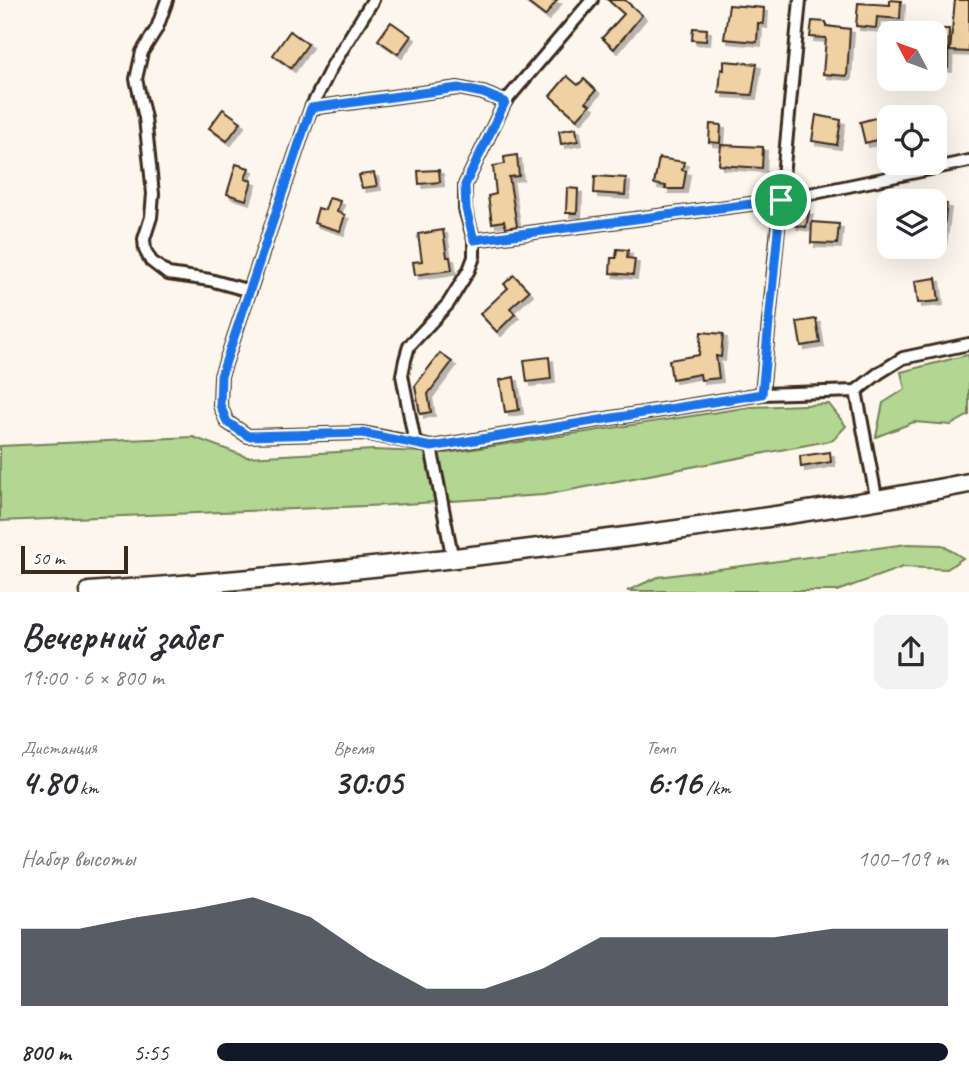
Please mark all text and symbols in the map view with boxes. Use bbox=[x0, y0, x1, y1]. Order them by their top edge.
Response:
north arrow bbox=[877, 21, 947, 91]
map controls bbox=[877, 21, 947, 259]
button: locate bbox=[877, 105, 947, 175]
pin bbox=[751, 170, 811, 230]
icon: arrive bbox=[762, 181, 800, 219]
button: layers bbox=[877, 189, 947, 259]
scale bar bbox=[21, 542, 128, 574]
text: 50 m bbox=[32, 546, 64, 570]
text: Вечерний забег bbox=[21, 613, 220, 660]
button: share bbox=[874, 615, 948, 689]
text: 19:00 · 6 × 800 m bbox=[21, 663, 164, 692]
text: Дистанция bbox=[21, 736, 97, 760]
text: Время bbox=[333, 736, 373, 760]
text: Темп bbox=[646, 736, 676, 760]
text: 4.80 bbox=[21, 760, 75, 805]
text: 30:05 bbox=[333, 760, 403, 805]
text: 6:16 bbox=[646, 760, 701, 805]
text: km bbox=[75, 776, 98, 800]
text: /km bbox=[701, 776, 731, 800]
text: Набор высоты bbox=[21, 844, 135, 873]
text: 100–109 m bbox=[857, 844, 948, 873]
text: 800 m bbox=[21, 1038, 71, 1067]
text: 5:55 bbox=[133, 1038, 169, 1067]

